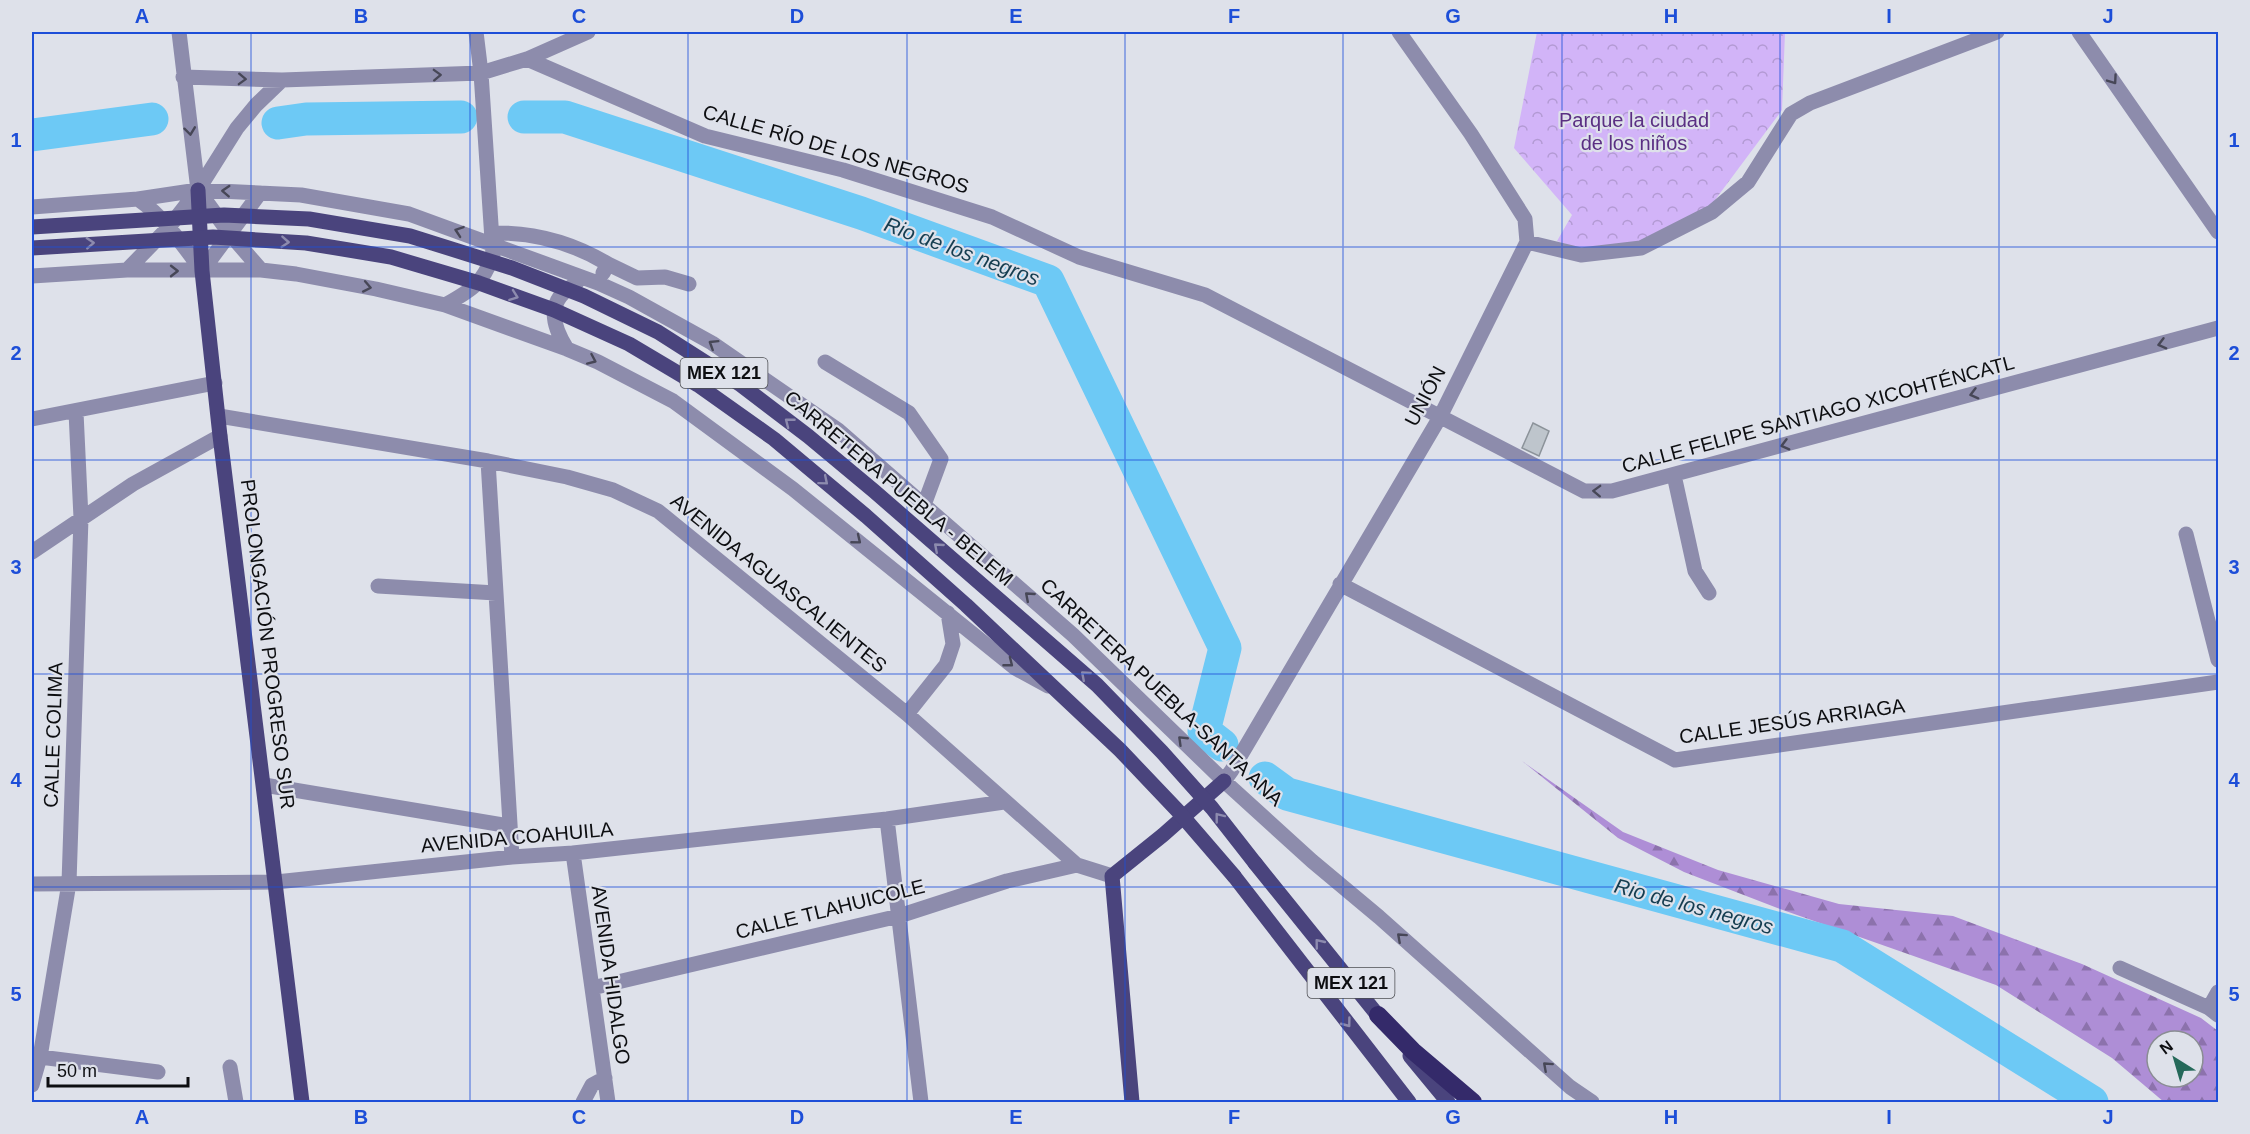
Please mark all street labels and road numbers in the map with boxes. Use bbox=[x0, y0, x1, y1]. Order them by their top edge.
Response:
street label: CALLE RÍO DE LOS NEGROS bbox=[700, 100, 972, 198]
street label: CALLE FELIPE SANTIAGO XICOHTÉNCATL bbox=[1619, 351, 2017, 477]
road number: MEX 121 bbox=[680, 358, 768, 388]
street label: UNIÓN bbox=[1400, 362, 1450, 430]
street label: CARRETERA PUEBLA - BELEM bbox=[780, 386, 1018, 590]
street label: PROLONGACIÓN PROGRESO SUR bbox=[237, 478, 299, 810]
street label: AVENIDA AGUASCALIENTES bbox=[667, 489, 891, 677]
street label: CARRETERA PUEBLA-SANTA ANA bbox=[1036, 574, 1288, 811]
street label: CALLE COLIMA bbox=[39, 661, 67, 808]
street label: CALLE JESÚS ARRIAGA bbox=[1678, 694, 1907, 748]
street label: AVENIDA COAHUILA bbox=[420, 818, 615, 856]
street label: CALLE TLAHUICOLE bbox=[733, 875, 927, 943]
street label: AVENIDA HIDALGO bbox=[588, 884, 634, 1066]
road number: MEX 121 bbox=[1308, 968, 1394, 998]

